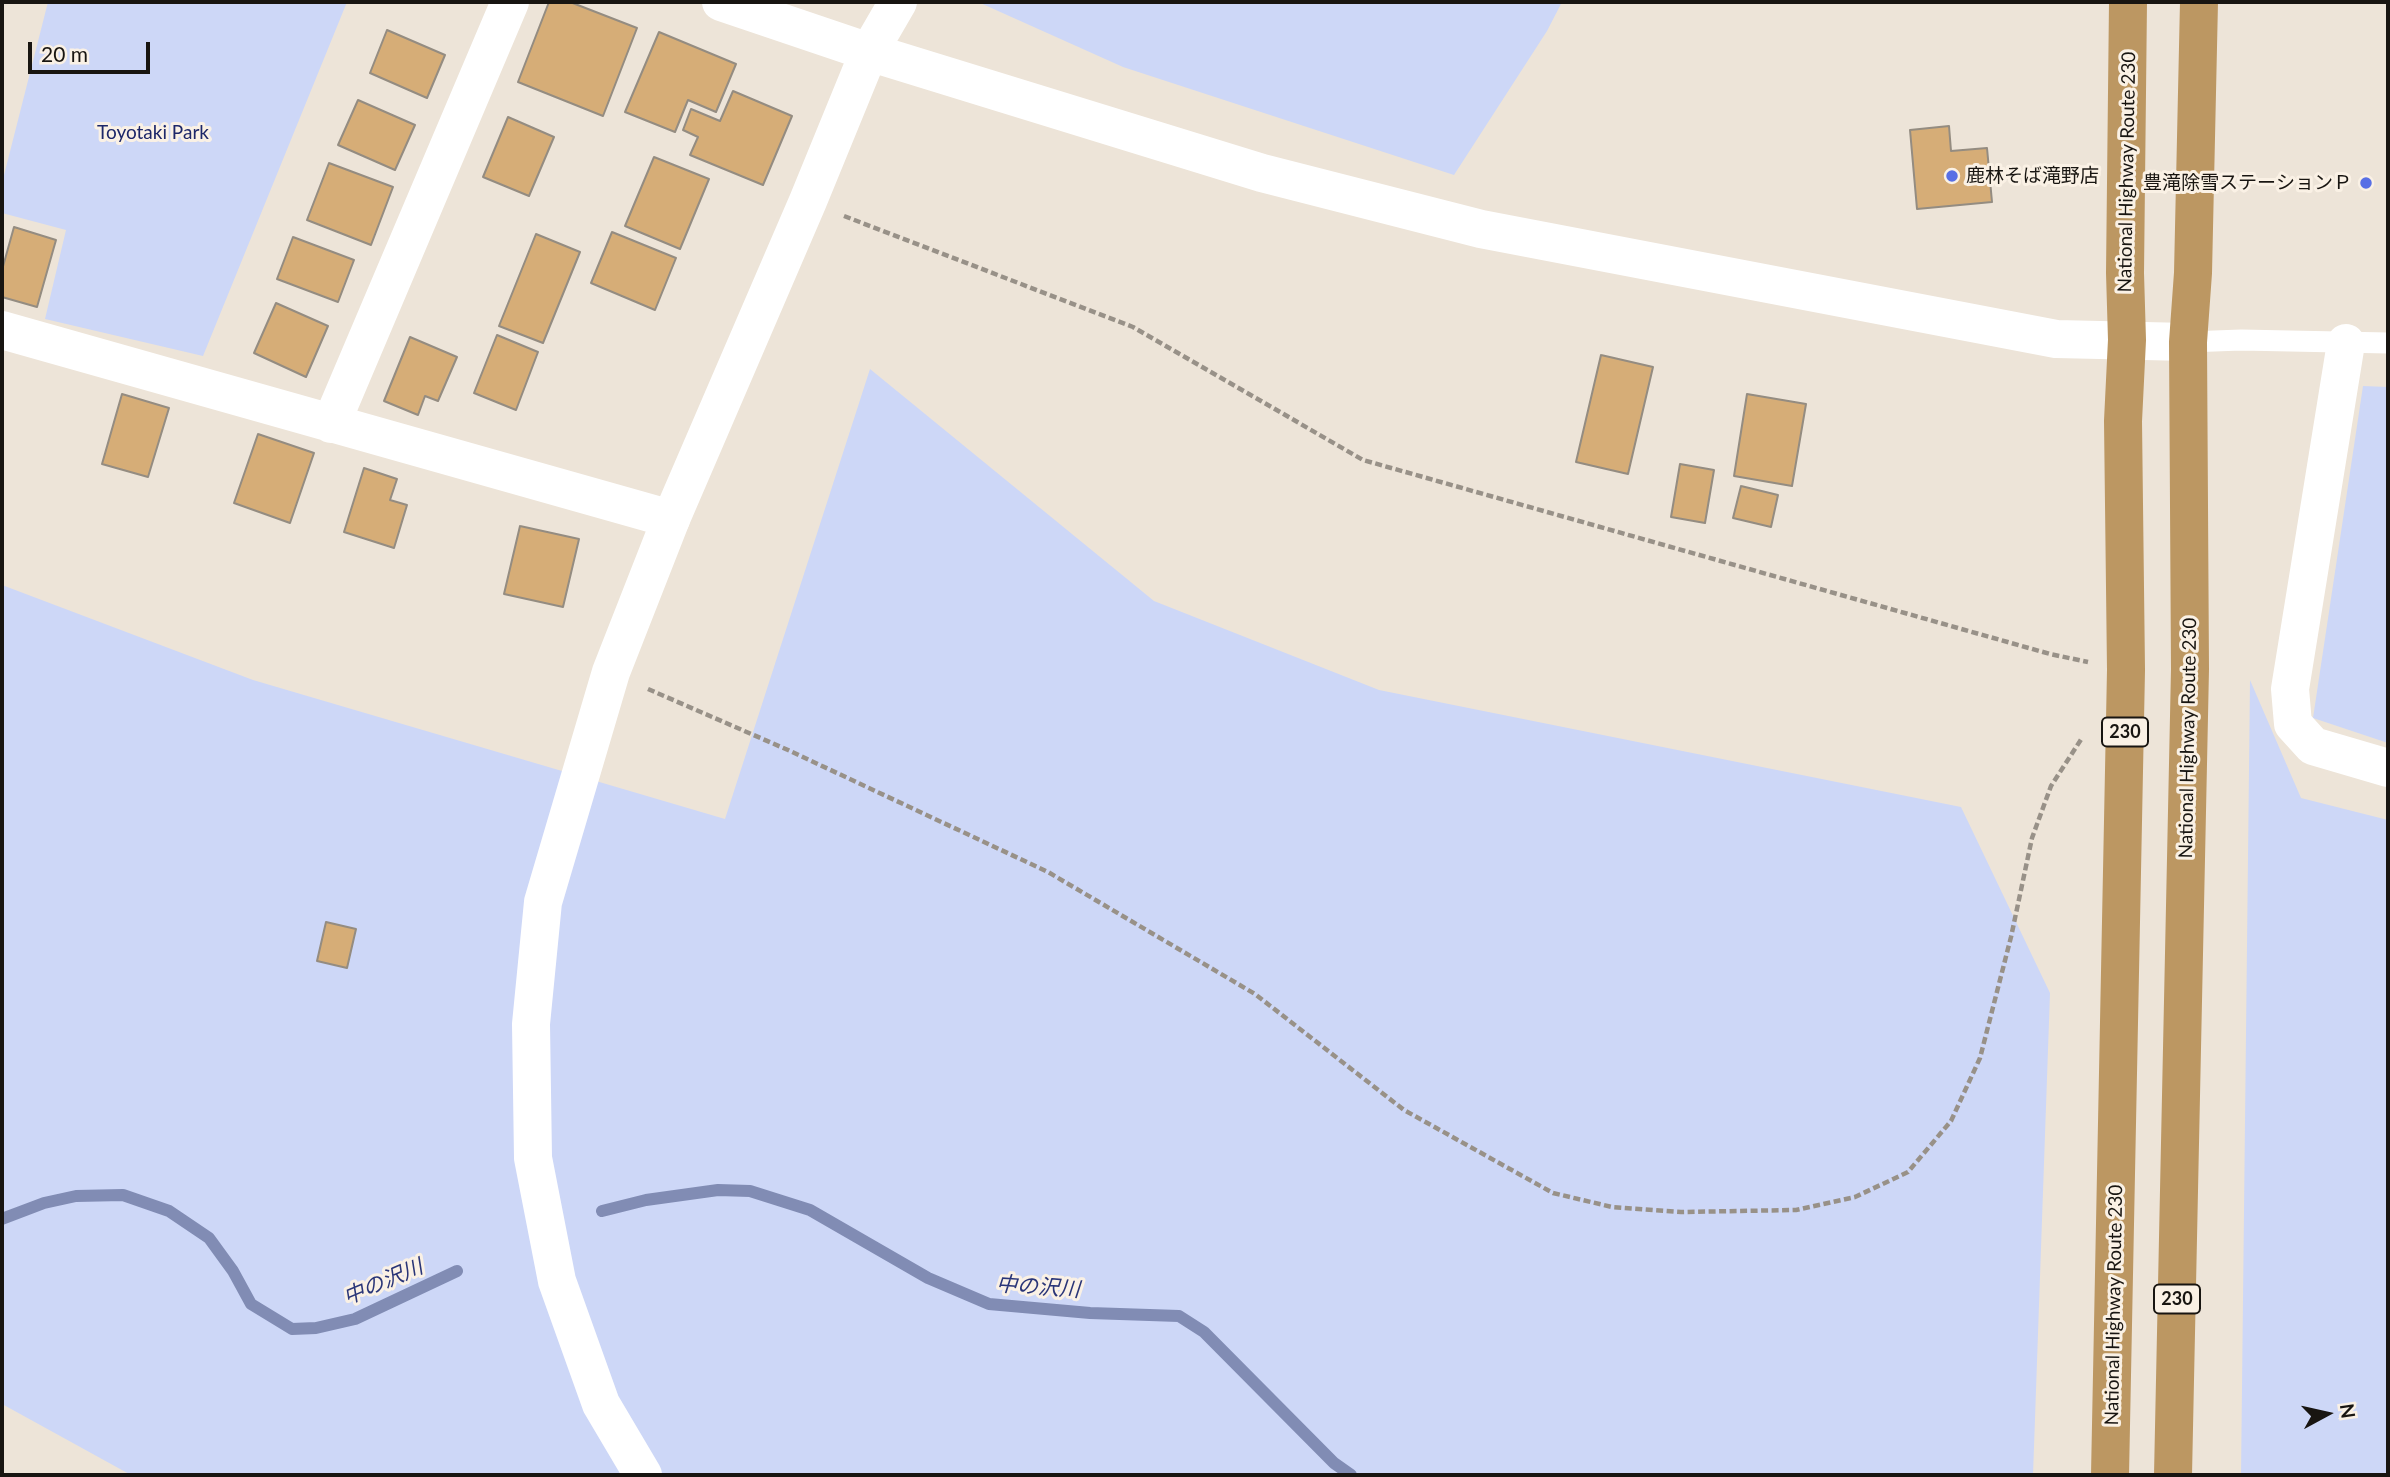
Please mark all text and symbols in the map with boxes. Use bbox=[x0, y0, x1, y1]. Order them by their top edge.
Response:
scale bar bbox=[32, 28, 154, 72]
text: 20 m bbox=[41, 41, 88, 66]
street label: National Highway Route 230 bbox=[2114, 51, 2140, 293]
park label: Toyotaki Park bbox=[97, 122, 209, 144]
place label: 鹿林そば滝野店 bbox=[1966, 165, 2099, 187]
marker: 鹿林そば滝野店 bbox=[1944, 168, 1960, 184]
place label: 豊滝除雪ステーションＰ bbox=[2143, 172, 2352, 194]
marker: 豊滝除雪ステーションＰ bbox=[2358, 175, 2374, 191]
street label: National Highway Route 230 bbox=[2175, 617, 2201, 859]
road number: 230 bbox=[2102, 718, 2148, 746]
street label: National Highway Route 230 bbox=[2101, 1184, 2127, 1426]
water label: 中の沢川 bbox=[339, 1254, 427, 1310]
water label: 中の沢川 bbox=[995, 1272, 1081, 1302]
road number: 230 bbox=[2154, 1284, 2200, 1314]
north arrow bbox=[2292, 1379, 2362, 1449]
text: N bbox=[2336, 1402, 2361, 1420]

